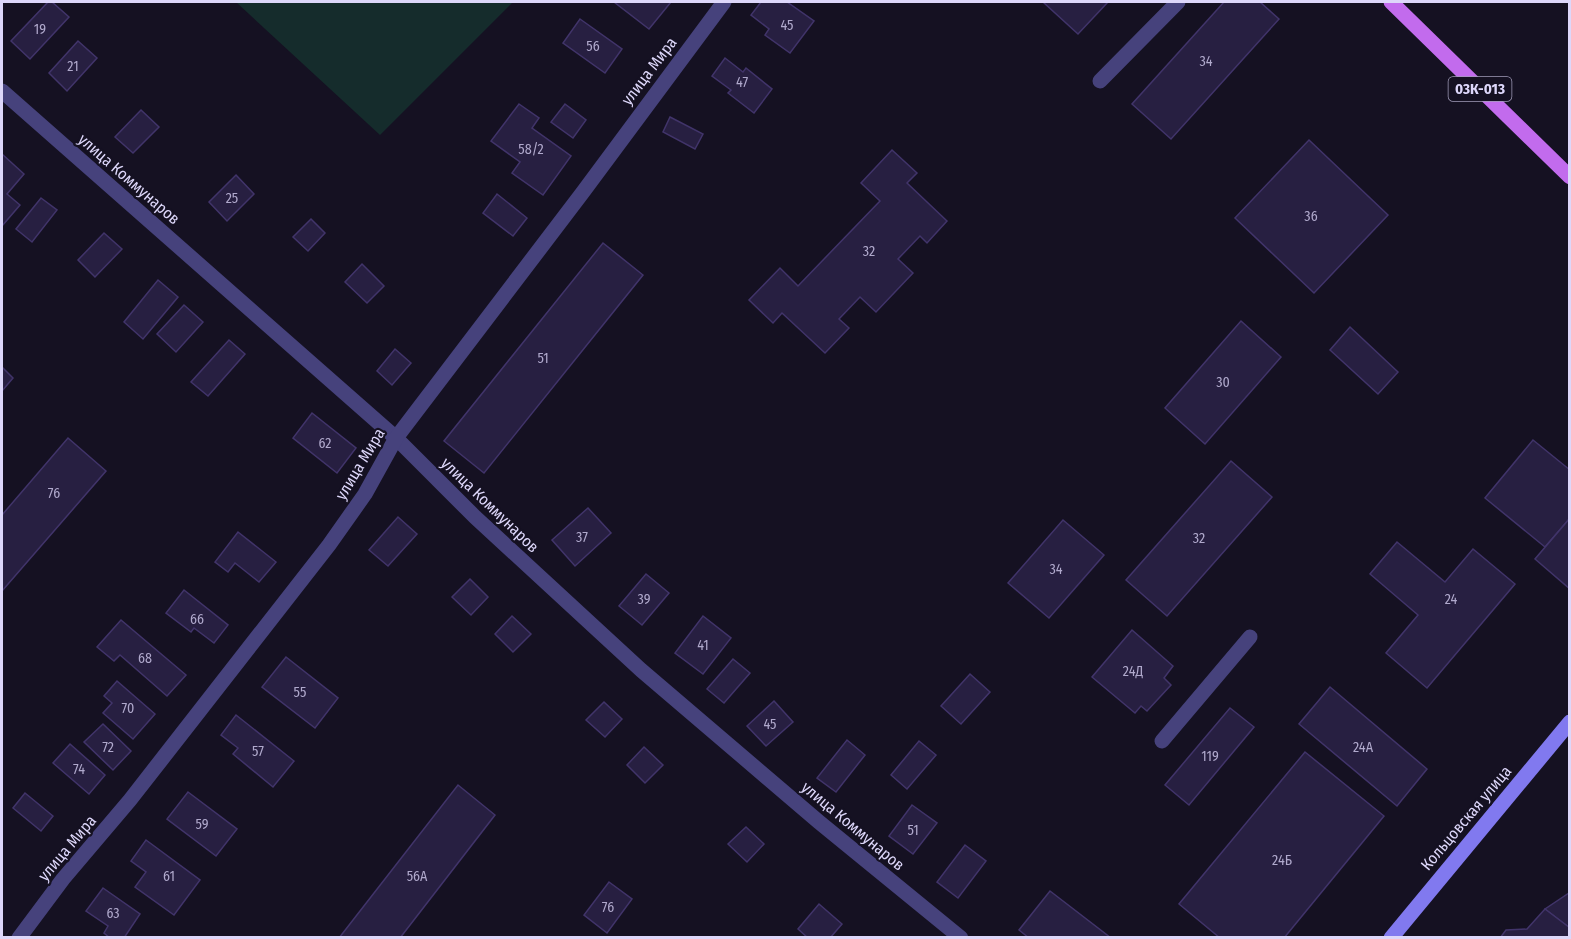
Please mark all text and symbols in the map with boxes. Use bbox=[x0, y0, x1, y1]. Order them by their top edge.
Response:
house number: 45 bbox=[780, 17, 794, 34]
house number: 19 bbox=[34, 21, 46, 38]
street label: улица Мира bbox=[617, 33, 681, 109]
house number: 56 bbox=[586, 38, 600, 55]
house number: 34 bbox=[1199, 53, 1213, 70]
house number: 21 bbox=[67, 58, 79, 75]
house number: 47 bbox=[736, 74, 748, 91]
road number: 03К-013 bbox=[1448, 77, 1512, 101]
street label: улица Коммунаров bbox=[74, 130, 184, 228]
house number: 58/2 bbox=[518, 141, 544, 158]
house number: 25 bbox=[226, 190, 238, 207]
house number: 36 bbox=[1304, 208, 1318, 225]
house number: 32 bbox=[863, 243, 875, 260]
house number: 51 bbox=[537, 350, 549, 367]
house number: 30 bbox=[1216, 374, 1230, 391]
street label: улица Мира bbox=[331, 425, 389, 503]
house number: 62 bbox=[319, 435, 332, 452]
street label: улица Коммунаров bbox=[437, 454, 543, 556]
house number: 76 bbox=[48, 485, 60, 502]
house number: 37 bbox=[576, 529, 588, 546]
house number: 32 bbox=[1193, 530, 1205, 547]
house number: 34 bbox=[1049, 561, 1063, 578]
house number: 39 bbox=[638, 591, 651, 608]
house number: 24 bbox=[1445, 591, 1458, 608]
house number: 66 bbox=[190, 611, 204, 628]
house number: 41 bbox=[697, 637, 709, 654]
house number: 68 bbox=[138, 650, 152, 667]
house number: 24Д bbox=[1123, 663, 1143, 680]
house number: 55 bbox=[294, 684, 306, 701]
house number: 70 bbox=[122, 700, 134, 717]
house number: 45 bbox=[763, 716, 777, 733]
house number: 72 bbox=[102, 739, 114, 756]
house number: 24А bbox=[1353, 739, 1374, 756]
house number: 57 bbox=[252, 743, 264, 760]
house number: 119 bbox=[1201, 748, 1219, 765]
house number: 74 bbox=[73, 761, 85, 778]
street label: Кольцовская улица bbox=[1417, 762, 1515, 874]
street label: улица Коммунаров bbox=[798, 777, 908, 875]
street label: улица Мира bbox=[34, 811, 100, 885]
house number: 59 bbox=[195, 816, 209, 833]
house number: 51 bbox=[907, 822, 919, 839]
house number: 24Б bbox=[1272, 852, 1292, 869]
house number: 61 bbox=[163, 868, 175, 885]
house number: 56А bbox=[407, 868, 428, 885]
house number: 76 bbox=[602, 899, 614, 916]
house number: 63 bbox=[106, 905, 120, 922]

